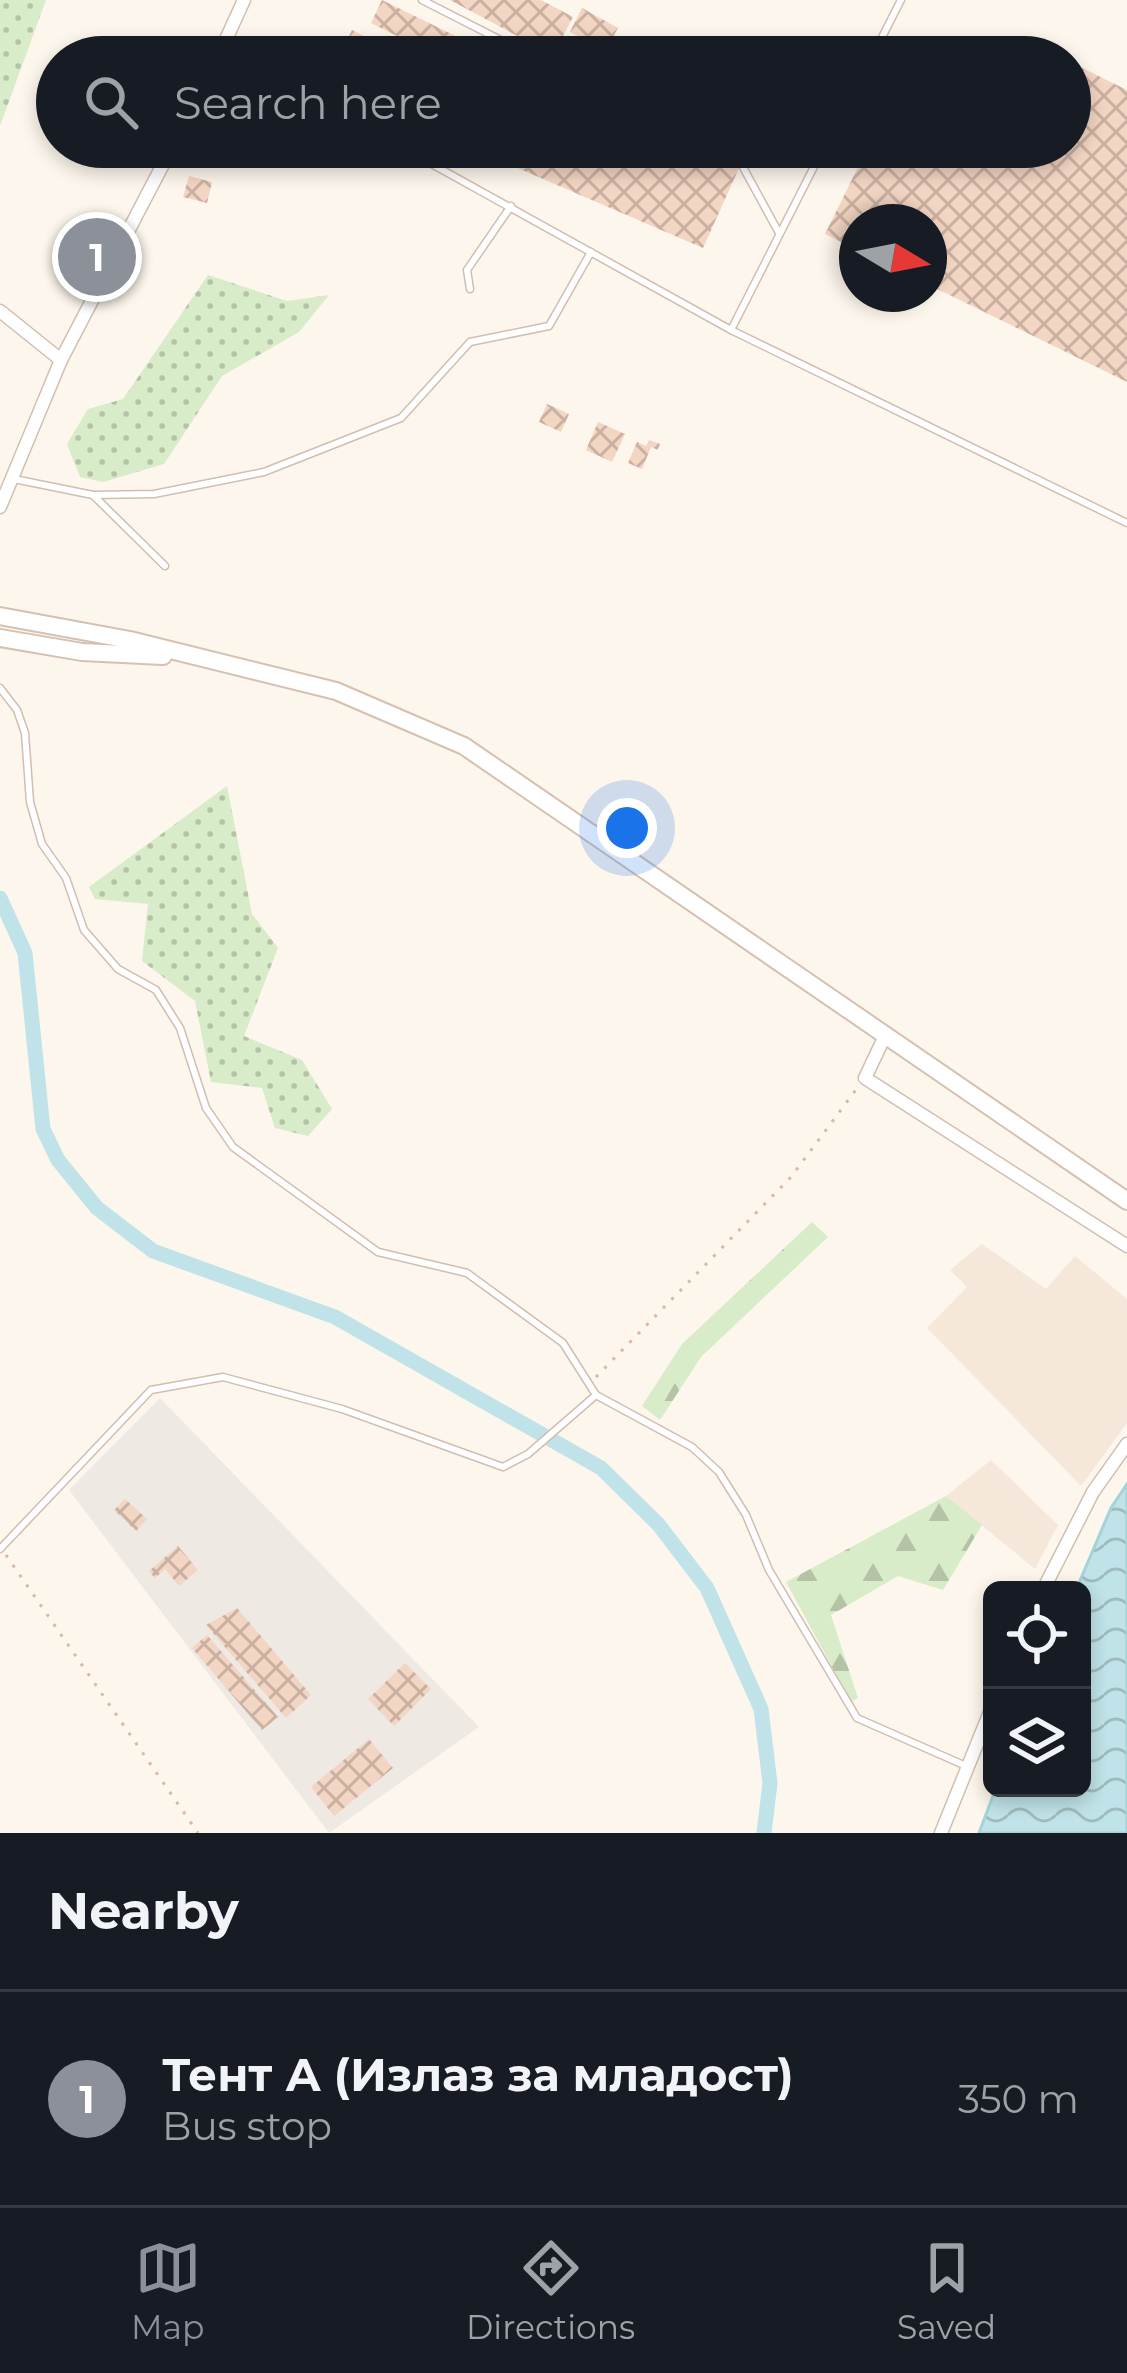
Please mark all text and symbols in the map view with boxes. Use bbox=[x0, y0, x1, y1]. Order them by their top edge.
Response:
search box bbox=[36, 36, 1091, 168]
icon: search bbox=[78, 69, 144, 135]
text: Search here bbox=[174, 75, 442, 130]
north arrow bbox=[839, 204, 947, 312]
pin: 1 bbox=[58, 212, 136, 302]
your location bbox=[597, 798, 657, 858]
map controls bbox=[983, 1581, 1091, 1797]
button: locate bbox=[983, 1581, 1091, 1689]
button: layers bbox=[983, 1689, 1091, 1797]
text: Nearby bbox=[48, 1880, 239, 1942]
text: Тент А (Излаз за младост) bbox=[162, 2047, 794, 2102]
text: 1 bbox=[79, 2075, 95, 2123]
text: 350 m bbox=[958, 2075, 1079, 2123]
text: Bus stop bbox=[162, 2102, 332, 2150]
tab: Map bbox=[131, 2235, 204, 2347]
tab: Directions bbox=[466, 2235, 635, 2347]
tab: Saved bbox=[897, 2235, 996, 2347]

